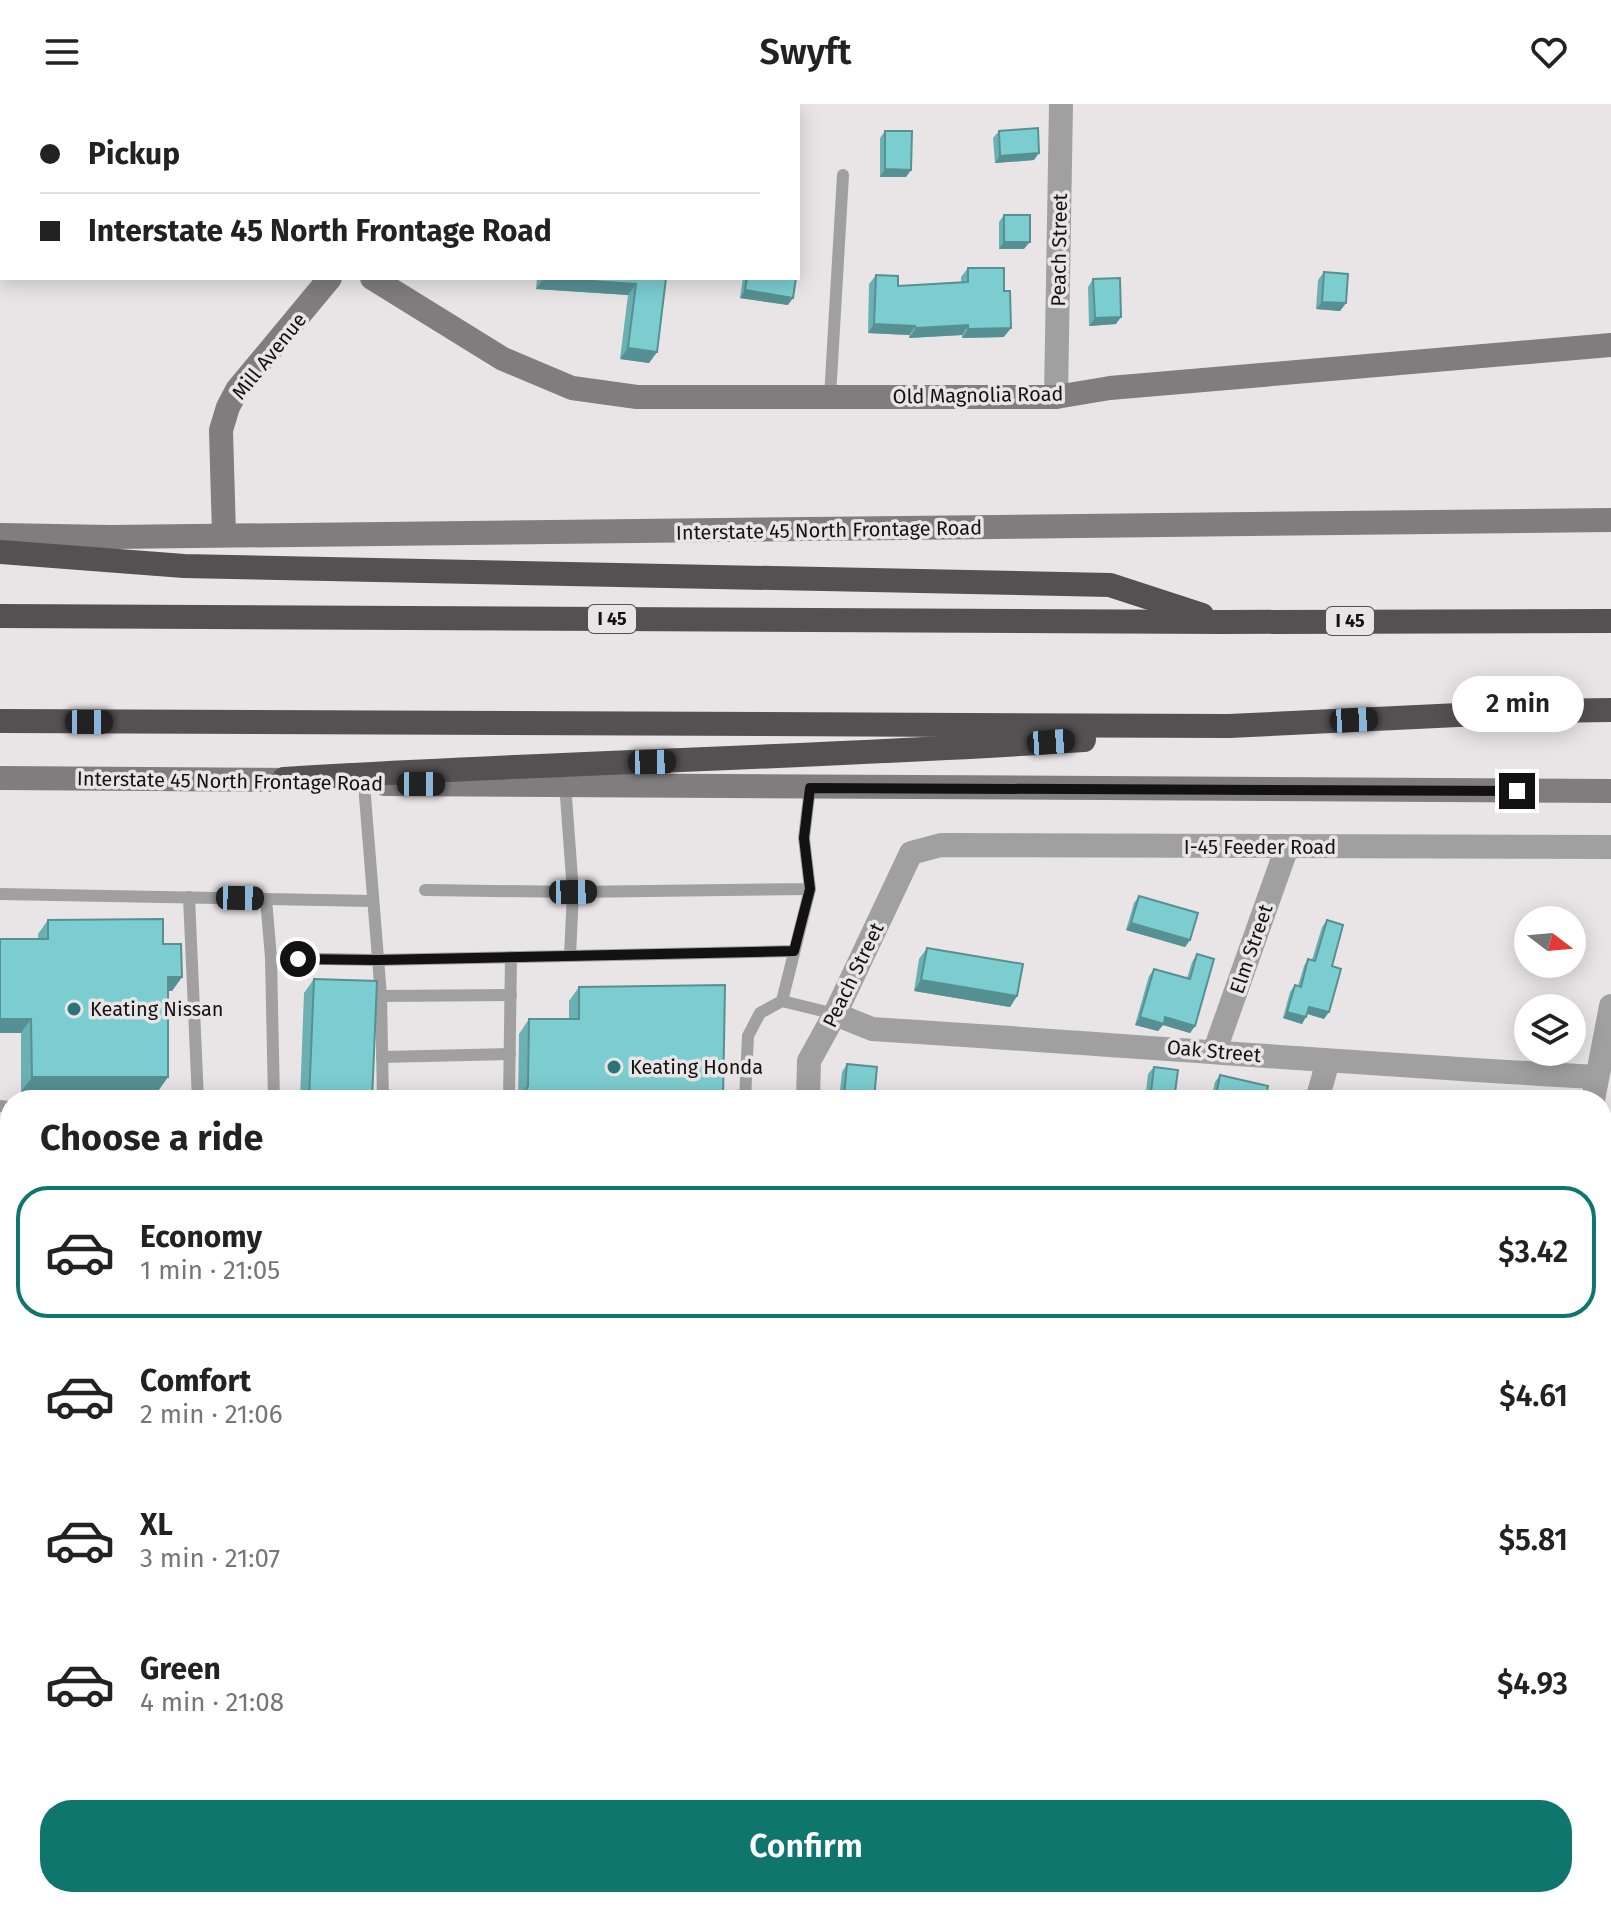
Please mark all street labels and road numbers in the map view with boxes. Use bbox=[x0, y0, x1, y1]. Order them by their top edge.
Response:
street label: Peach Street bbox=[1046, 192, 1072, 307]
street label: Mill Avenue bbox=[227, 308, 311, 404]
street label: Old Magnolia Road bbox=[892, 382, 1064, 408]
street label: Interstate 45 North Frontage Road bbox=[676, 515, 982, 545]
road number: I 45 bbox=[588, 605, 636, 633]
road number: I 45 bbox=[1326, 607, 1374, 635]
street label: Interstate 45 North Frontage Road bbox=[77, 766, 383, 796]
street label: I-45 Feeder Road bbox=[1184, 835, 1336, 859]
street label: Elm Street bbox=[1224, 900, 1278, 997]
street label: Peach Street bbox=[817, 918, 889, 1031]
street label: Oak Street bbox=[1166, 1035, 1263, 1067]

